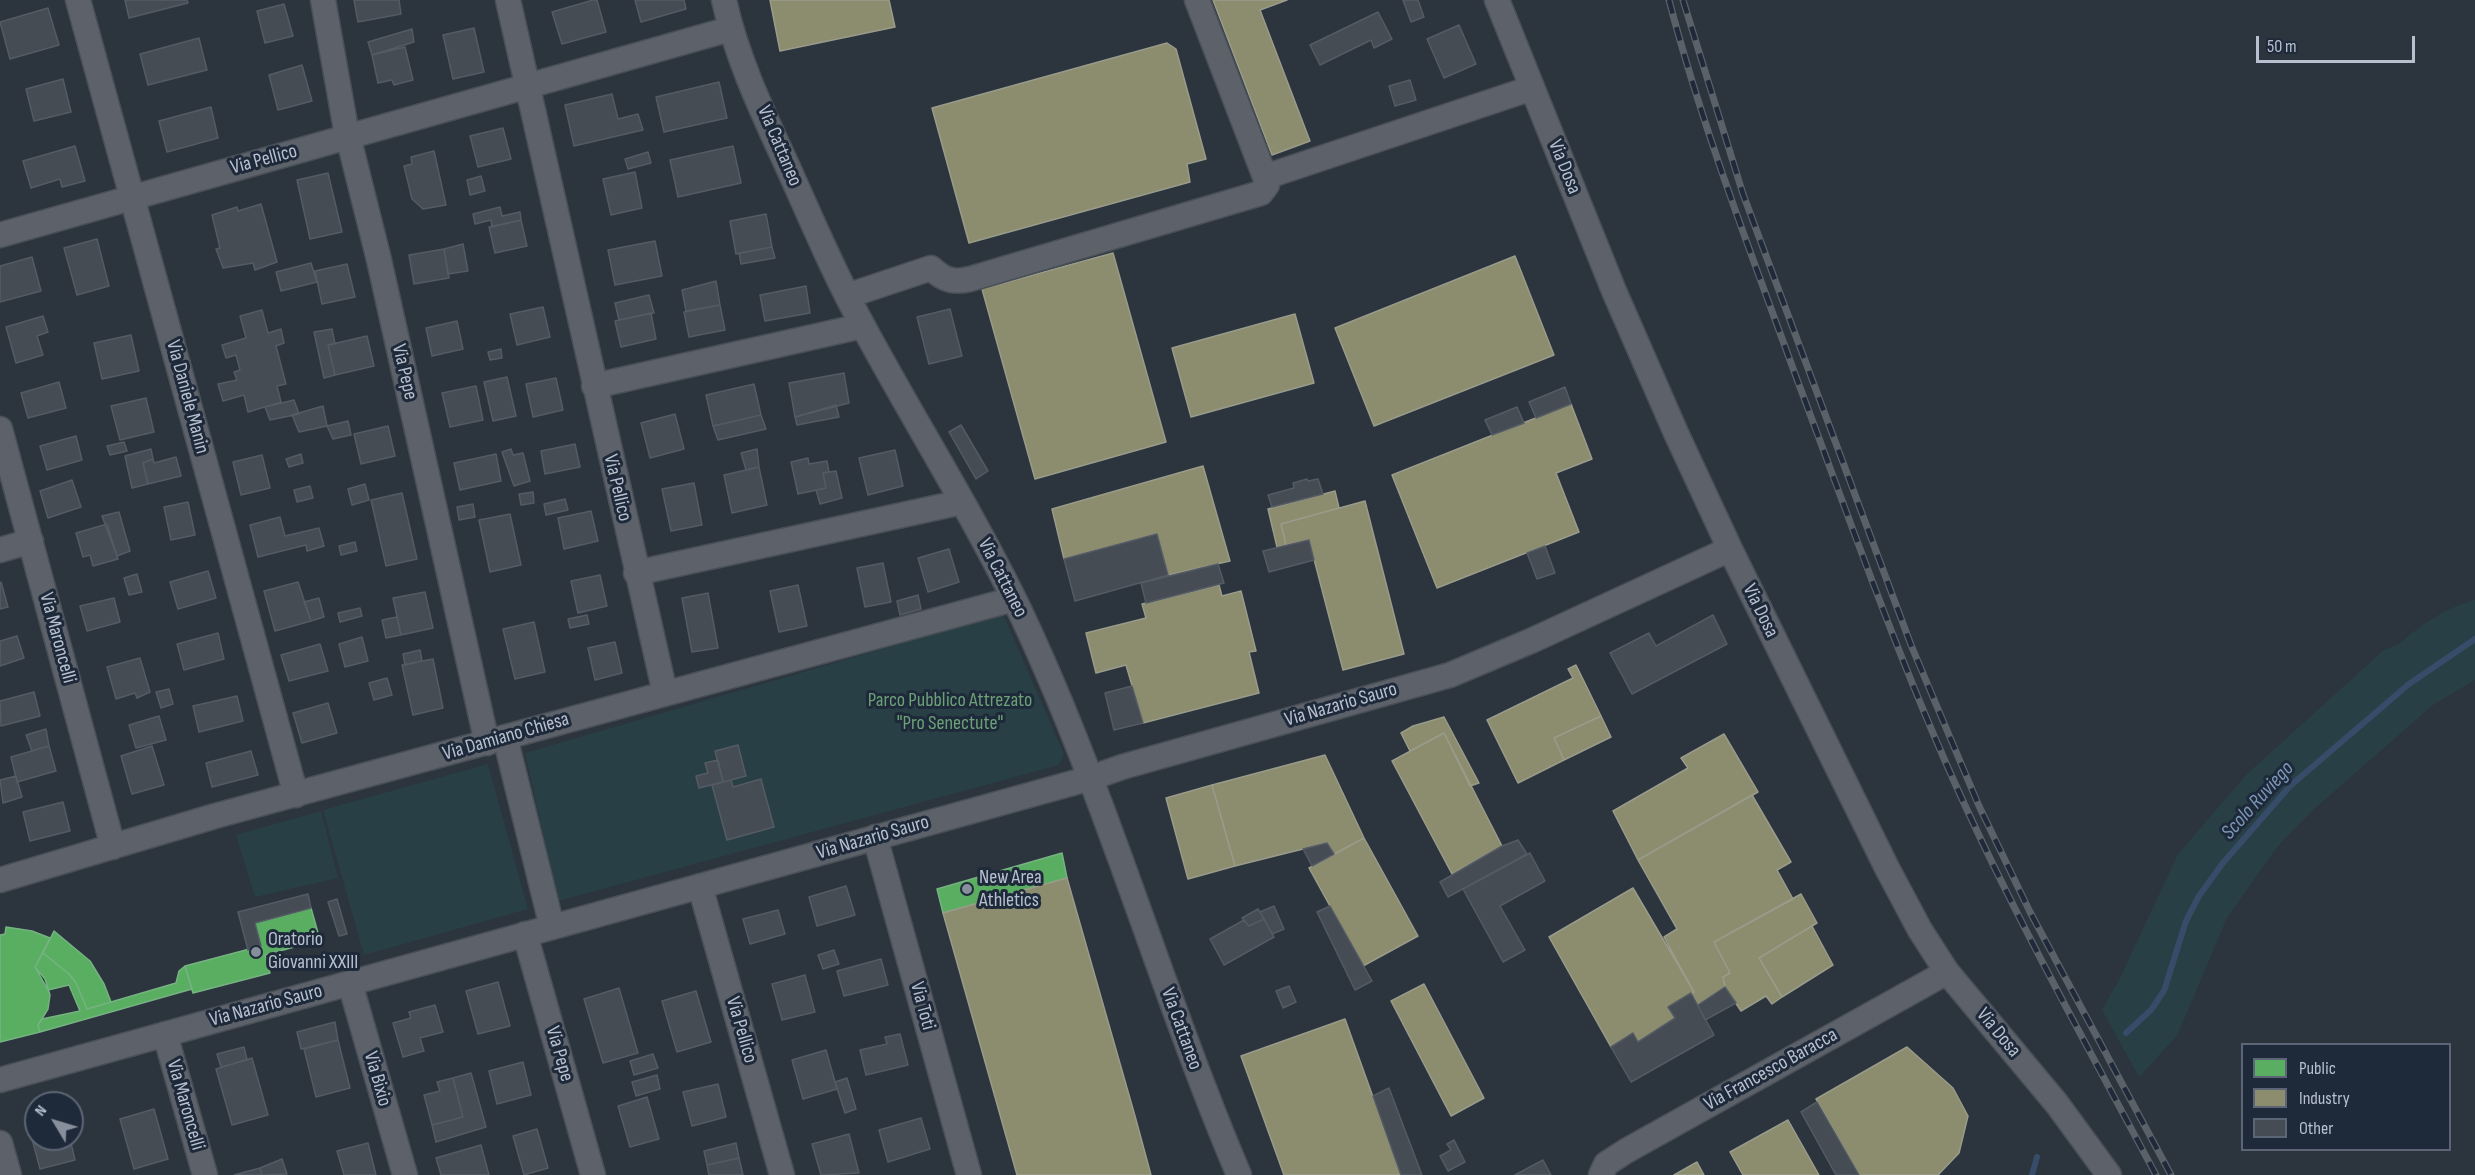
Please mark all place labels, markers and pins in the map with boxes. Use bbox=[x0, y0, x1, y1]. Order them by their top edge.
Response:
place label: New Area Athletics bbox=[979, 866, 1042, 913]
marker: New Area Athletics bbox=[960, 882, 974, 896]
place label: Oratorio Giovanni XXIII bbox=[268, 928, 358, 975]
marker: Oratorio Giovanni XXIII bbox=[249, 945, 263, 959]

